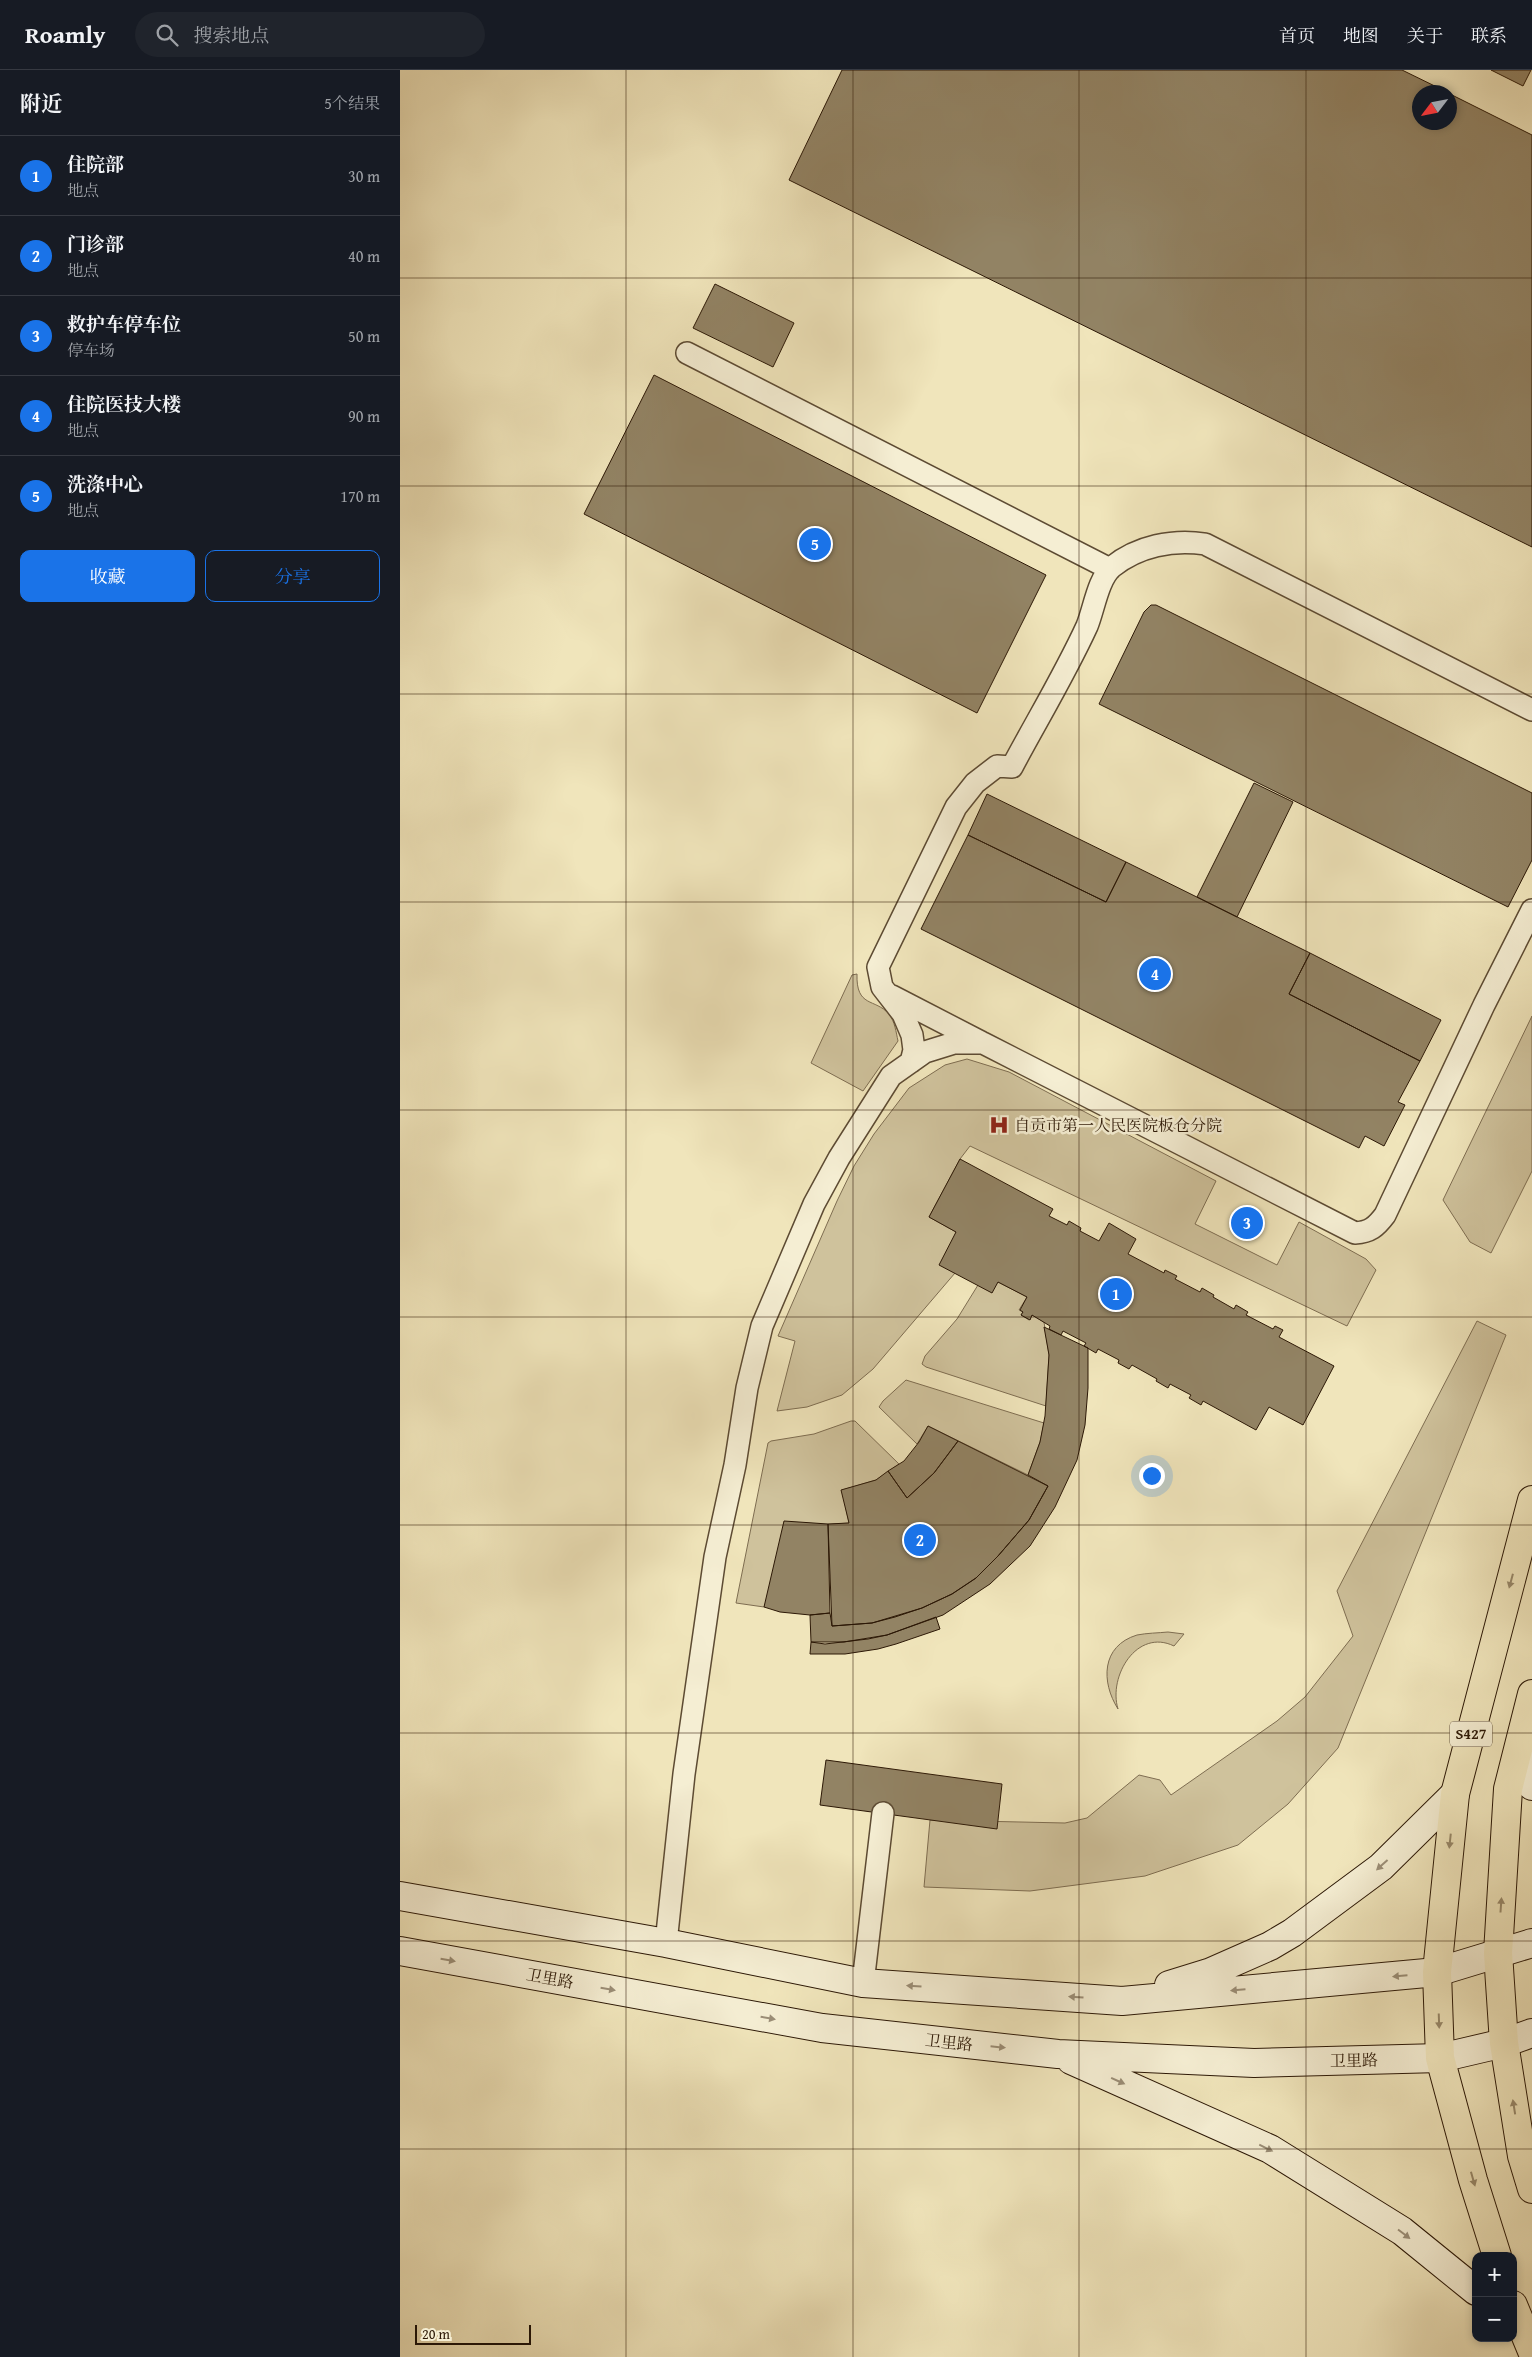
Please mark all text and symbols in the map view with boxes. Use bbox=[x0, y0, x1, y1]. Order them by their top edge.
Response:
search box bbox=[135, 12, 485, 57]
text: Roamly bbox=[25, 17, 105, 52]
icon: search bbox=[153, 21, 181, 49]
text: 搜索地点 bbox=[193, 21, 269, 49]
text: 首页 bbox=[1279, 22, 1315, 49]
text: 地图 bbox=[1343, 22, 1379, 49]
text: 关于 bbox=[1407, 22, 1443, 49]
text: 联系 bbox=[1471, 22, 1507, 49]
north arrow bbox=[1412, 85, 1457, 130]
text: 附近 bbox=[20, 88, 62, 119]
text: 5个结果 bbox=[324, 91, 380, 115]
text: 住院部 bbox=[67, 150, 124, 178]
text: 1 bbox=[32, 164, 40, 188]
text: 30 m bbox=[348, 164, 380, 188]
text: 地点 bbox=[67, 178, 99, 202]
text: 门诊部 bbox=[67, 230, 124, 258]
text: 2 bbox=[32, 244, 40, 268]
text: 40 m bbox=[348, 244, 380, 268]
text: 地点 bbox=[67, 258, 99, 282]
text: 救护车停车位 bbox=[67, 310, 181, 338]
text: 3 bbox=[32, 324, 40, 348]
text: 50 m bbox=[348, 324, 380, 348]
text: 停车场 bbox=[67, 338, 115, 362]
text: 住院医技大楼 bbox=[67, 390, 181, 418]
text: 4 bbox=[32, 404, 40, 428]
text: 90 m bbox=[348, 404, 380, 428]
text: 地点 bbox=[67, 418, 99, 442]
text: 洗涤中心 bbox=[67, 470, 143, 498]
text: 5 bbox=[32, 484, 40, 508]
text: 170 m bbox=[340, 484, 380, 508]
text: 地点 bbox=[67, 498, 99, 522]
pin: 5 bbox=[799, 525, 831, 563]
button: 收藏 bbox=[20, 550, 195, 602]
button: 分享 bbox=[205, 550, 380, 602]
pin: 4 bbox=[1139, 955, 1171, 993]
place label: 自贡市第一人民医院板仓分院 bbox=[1014, 1113, 1222, 1137]
hospital icon: 自贡市第一人民医院板仓分院 bbox=[988, 1114, 1010, 1136]
pin: 3 bbox=[1231, 1204, 1263, 1242]
pin: 1 bbox=[1100, 1275, 1132, 1313]
your location bbox=[1139, 1463, 1165, 1489]
pin: 2 bbox=[904, 1521, 936, 1559]
one-way arrow bbox=[1507, 1574, 1515, 1589]
road number: S427 bbox=[1450, 1722, 1492, 1746]
one-way arrow bbox=[1446, 1833, 1454, 1849]
one-way arrow bbox=[1377, 1859, 1389, 1871]
one-way arrow bbox=[1498, 1897, 1506, 1913]
one-way arrow bbox=[440, 1956, 456, 1964]
street label: 卫里路 bbox=[524, 1962, 576, 1994]
one-way arrow bbox=[1392, 1972, 1408, 1980]
one-way arrow bbox=[906, 1982, 922, 1990]
one-way arrow bbox=[600, 1985, 616, 1993]
one-way arrow bbox=[1230, 1986, 1246, 1994]
one-way arrow bbox=[1068, 1993, 1084, 2001]
one-way arrow bbox=[1435, 2013, 1443, 2029]
one-way arrow bbox=[760, 2014, 775, 2022]
street label: 卫里路 bbox=[924, 2028, 974, 2056]
one-way arrow bbox=[991, 2043, 1007, 2051]
street label: 卫里路 bbox=[1330, 2048, 1378, 2072]
one-way arrow bbox=[1111, 2077, 1125, 2085]
one-way arrow bbox=[1510, 2099, 1518, 2115]
one-way arrow bbox=[1259, 2144, 1274, 2152]
one-way arrow bbox=[1469, 2172, 1477, 2187]
one-way arrow bbox=[1397, 2228, 1410, 2239]
map controls bbox=[1472, 2252, 1517, 2342]
button: + bbox=[1472, 2252, 1517, 2297]
button: − bbox=[1472, 2297, 1517, 2342]
scale bar bbox=[415, 2322, 531, 2345]
text: 20 m bbox=[422, 2324, 450, 2344]

